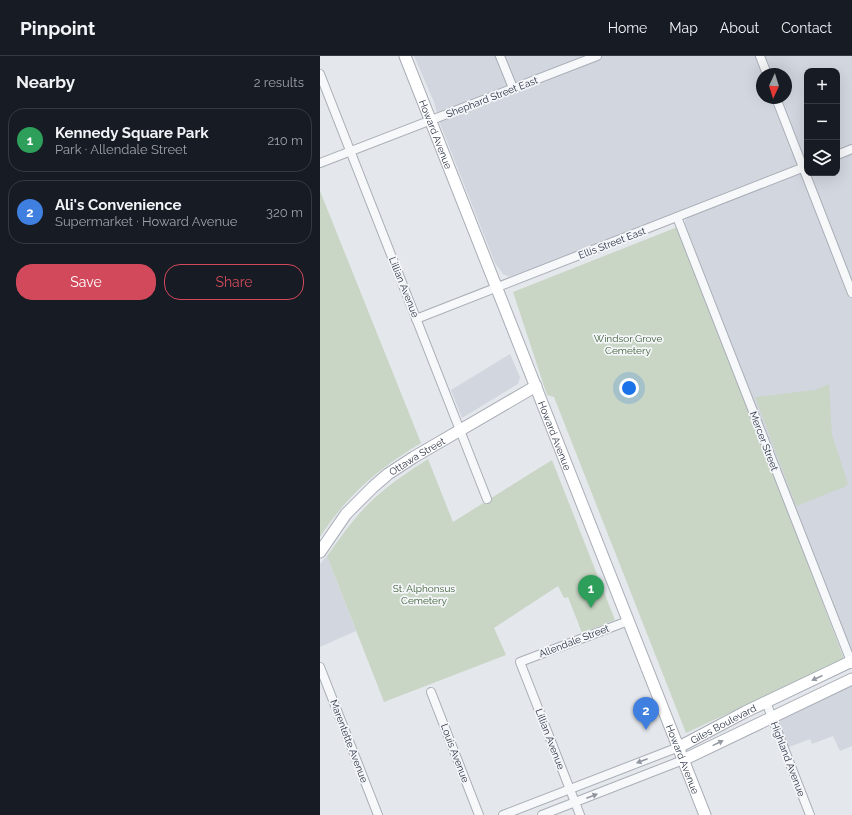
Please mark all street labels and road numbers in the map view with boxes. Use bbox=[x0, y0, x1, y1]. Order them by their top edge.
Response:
street label: Shephard Street East bbox=[445, 74, 540, 120]
street label: Howard Avenue bbox=[417, 98, 455, 170]
street label: Ellis Street East bbox=[577, 225, 648, 261]
street label: Lillian Avenue bbox=[387, 255, 421, 319]
street label: Howard Avenue bbox=[536, 399, 574, 472]
street label: Mercer Street bbox=[748, 410, 781, 473]
street label: Ottawa Street bbox=[387, 435, 447, 477]
street label: Allendale Street bbox=[537, 622, 611, 659]
street label: Marentette Avenue bbox=[328, 698, 370, 784]
street label: Giles Boulevard bbox=[688, 702, 758, 745]
street label: Lillian Avenue bbox=[533, 707, 567, 771]
street label: Highland Avenue bbox=[769, 720, 807, 798]
street label: Louis Avenue bbox=[439, 722, 471, 784]
street label: Howard Avenue bbox=[664, 723, 702, 795]

